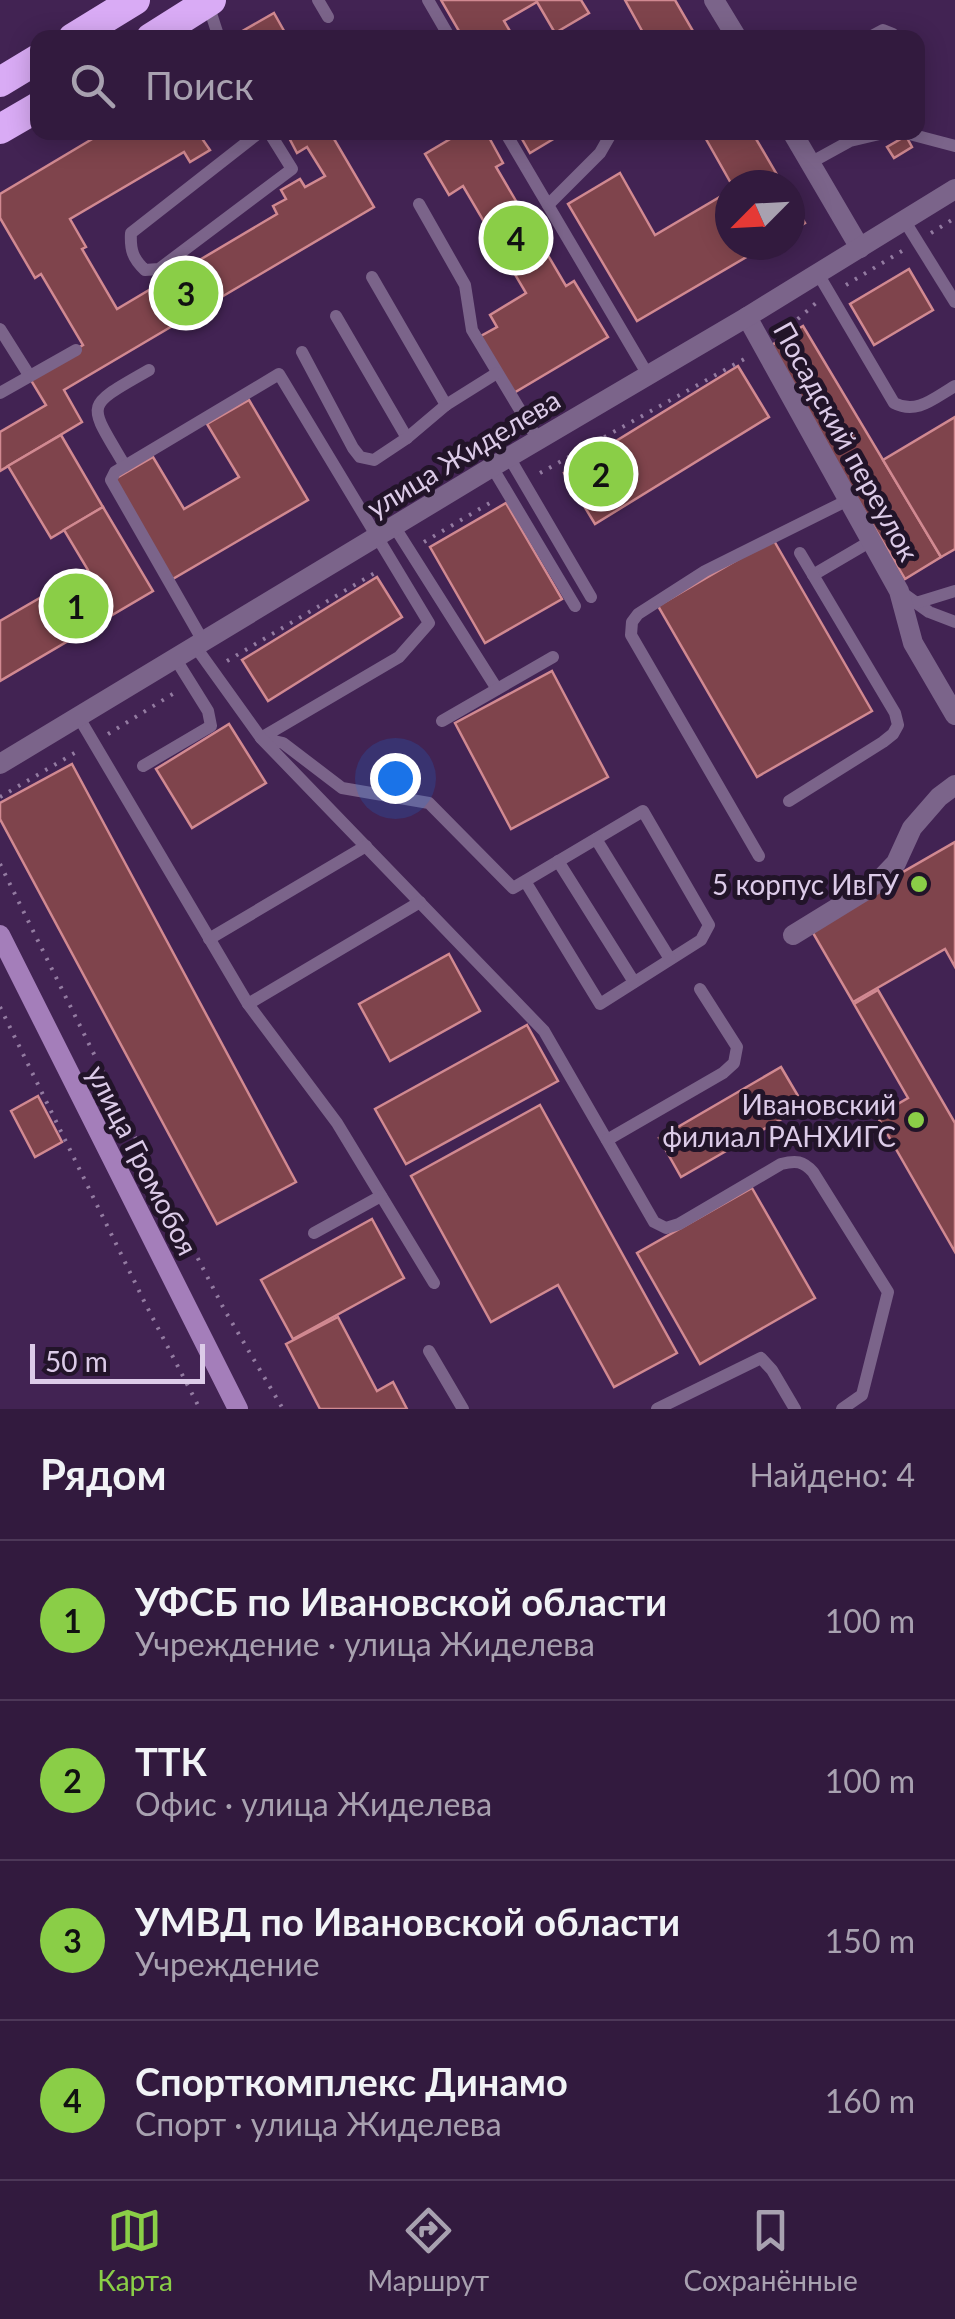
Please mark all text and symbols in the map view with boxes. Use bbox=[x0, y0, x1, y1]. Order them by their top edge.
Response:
search box bbox=[30, 30, 925, 140]
icon: search bbox=[65, 58, 120, 113]
text: Поиск bbox=[145, 62, 254, 108]
north arrow bbox=[715, 170, 805, 260]
pin: 4 bbox=[484, 200, 548, 276]
pin: 3 bbox=[154, 256, 218, 330]
street label: Посадский переулок bbox=[767, 315, 927, 567]
street label: улица Жиделева bbox=[360, 382, 566, 524]
pin: 2 bbox=[568, 436, 634, 512]
pin: 1 bbox=[44, 568, 108, 644]
your location bbox=[370, 753, 421, 804]
place label: 5 корпус ИвГУ bbox=[712, 867, 899, 901]
marker: 5 корпус ИвГУ bbox=[908, 873, 930, 895]
street label: улица Громобоя bbox=[81, 1059, 205, 1261]
place label: Ивановский филиал РАНХИГС bbox=[662, 1087, 896, 1153]
marker: Ивановский филиал РАНХИГС bbox=[905, 1109, 927, 1131]
scale bar bbox=[30, 1339, 205, 1384]
text: 50 m bbox=[45, 1344, 108, 1378]
text: Рядом bbox=[40, 1449, 167, 1499]
text: Найдено: 4 bbox=[749, 1455, 915, 1494]
text: УФСБ по Ивановской области bbox=[135, 1578, 667, 1624]
text: 1 bbox=[63, 1601, 82, 1640]
text: 100 m bbox=[825, 1601, 915, 1640]
text: Учреждение · улица Жиделева bbox=[135, 1624, 595, 1663]
text: ТТК bbox=[135, 1738, 207, 1784]
text: 2 bbox=[63, 1761, 82, 1800]
text: 100 m bbox=[825, 1761, 915, 1800]
text: Офис · улица Жиделева bbox=[135, 1784, 492, 1823]
text: УМВД по Ивановской области bbox=[135, 1898, 680, 1944]
text: 3 bbox=[63, 1921, 82, 1960]
text: 150 m bbox=[825, 1921, 915, 1960]
text: Учреждение bbox=[135, 1944, 320, 1983]
text: Спорткомплекс Динамо bbox=[135, 2058, 568, 2104]
text: 4 bbox=[63, 2081, 82, 2120]
text: 160 m bbox=[825, 2081, 915, 2120]
text: Спорт · улица Жиделева bbox=[135, 2104, 502, 2143]
tab: Карта bbox=[97, 2203, 173, 2297]
tab: Маршрут bbox=[367, 2203, 489, 2297]
tab: Сохранённые bbox=[684, 2203, 858, 2297]

